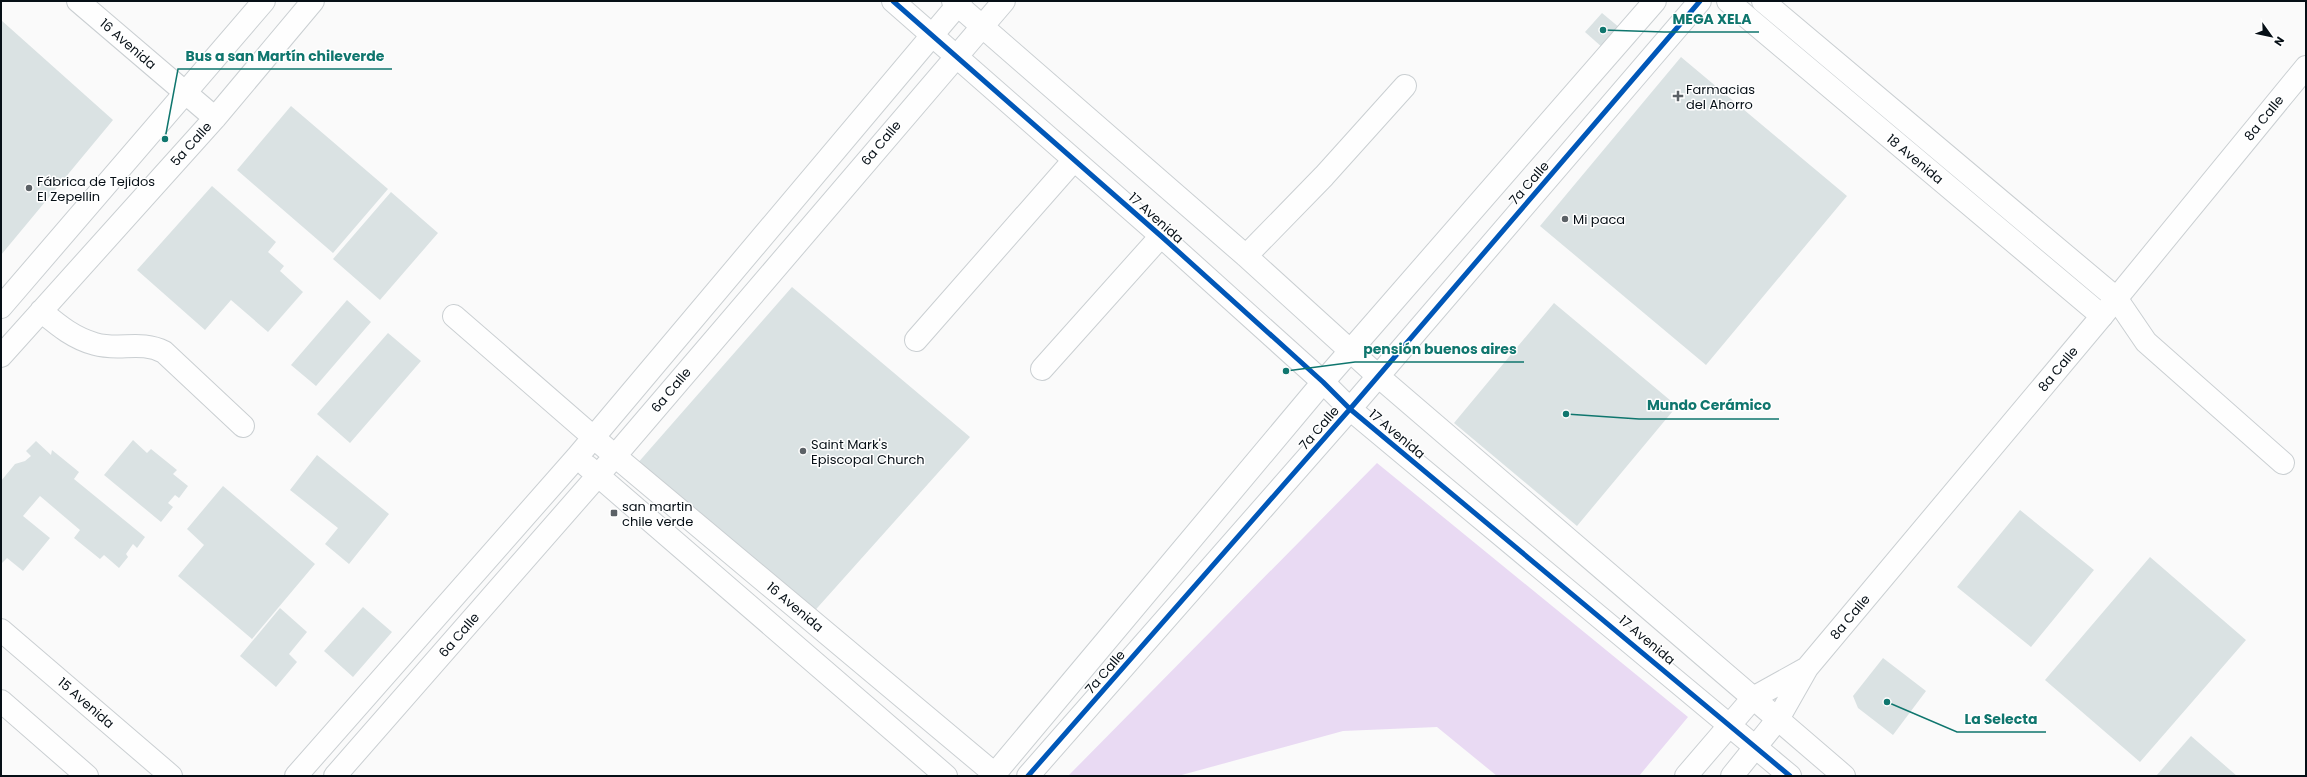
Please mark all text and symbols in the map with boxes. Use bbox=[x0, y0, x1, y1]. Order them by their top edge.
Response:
callout: MEGA XELA bbox=[1664, 6, 1759, 32]
text: MEGA XELA bbox=[1673, 9, 1752, 29]
street label: 16 Avenida bbox=[96, 14, 160, 74]
north arrow bbox=[2251, 16, 2291, 56]
text: N bbox=[2270, 34, 2288, 49]
callout: Bus a san Martín chileverde bbox=[178, 43, 392, 69]
text: Bus a san Martín chileverde bbox=[186, 46, 385, 66]
place label: Farmacias del Ahorro bbox=[1686, 80, 1755, 114]
marker: Farmacias del Ahorro bbox=[1673, 91, 1683, 101]
street label: 8a Calle bbox=[2240, 91, 2288, 145]
street label: 6a Calle bbox=[856, 116, 906, 170]
street label: 5a Calle bbox=[166, 118, 216, 170]
street label: 18 Avenida bbox=[1882, 130, 1948, 188]
street label: 7a Calle bbox=[1505, 157, 1553, 209]
place label: Fábrica de Tejidos El Zepellin bbox=[37, 172, 155, 206]
marker: Fábrica de Tejidos El Zepellin bbox=[24, 183, 34, 193]
street label: 17 Avenida bbox=[1124, 188, 1188, 248]
place label: Mi paca bbox=[1573, 210, 1625, 229]
marker: Mi paca bbox=[1560, 214, 1570, 224]
callout: pensión buenos aires bbox=[1355, 336, 1524, 362]
text: pensión buenos aires bbox=[1363, 339, 1517, 359]
street label: 8a Calle bbox=[2033, 342, 2083, 396]
street label: 6a Calle bbox=[646, 363, 696, 417]
callout: Mundo Cerámico bbox=[1639, 393, 1779, 419]
text: Mundo Cerámico bbox=[1647, 395, 1771, 415]
street label: 7a Calle bbox=[1295, 402, 1343, 454]
street label: 17 Avenida bbox=[1365, 405, 1429, 463]
place label: Saint Mark's Episcopal Church bbox=[811, 435, 925, 469]
marker: Saint Mark's Episcopal Church bbox=[798, 446, 808, 456]
place label: san martin chile verde bbox=[622, 497, 693, 531]
marker: san martin chile verde bbox=[609, 508, 619, 518]
street label: 16 Avenida bbox=[762, 578, 828, 636]
street label: 8a Calle bbox=[1825, 590, 1875, 644]
street label: 6a Calle bbox=[434, 608, 484, 662]
street label: 17 Avenida bbox=[1615, 611, 1679, 669]
street label: 7a Calle bbox=[1081, 646, 1129, 698]
street label: 15 Avenida bbox=[54, 673, 118, 733]
callout: La Selecta bbox=[1957, 706, 2046, 732]
text: La Selecta bbox=[1965, 709, 2037, 729]

